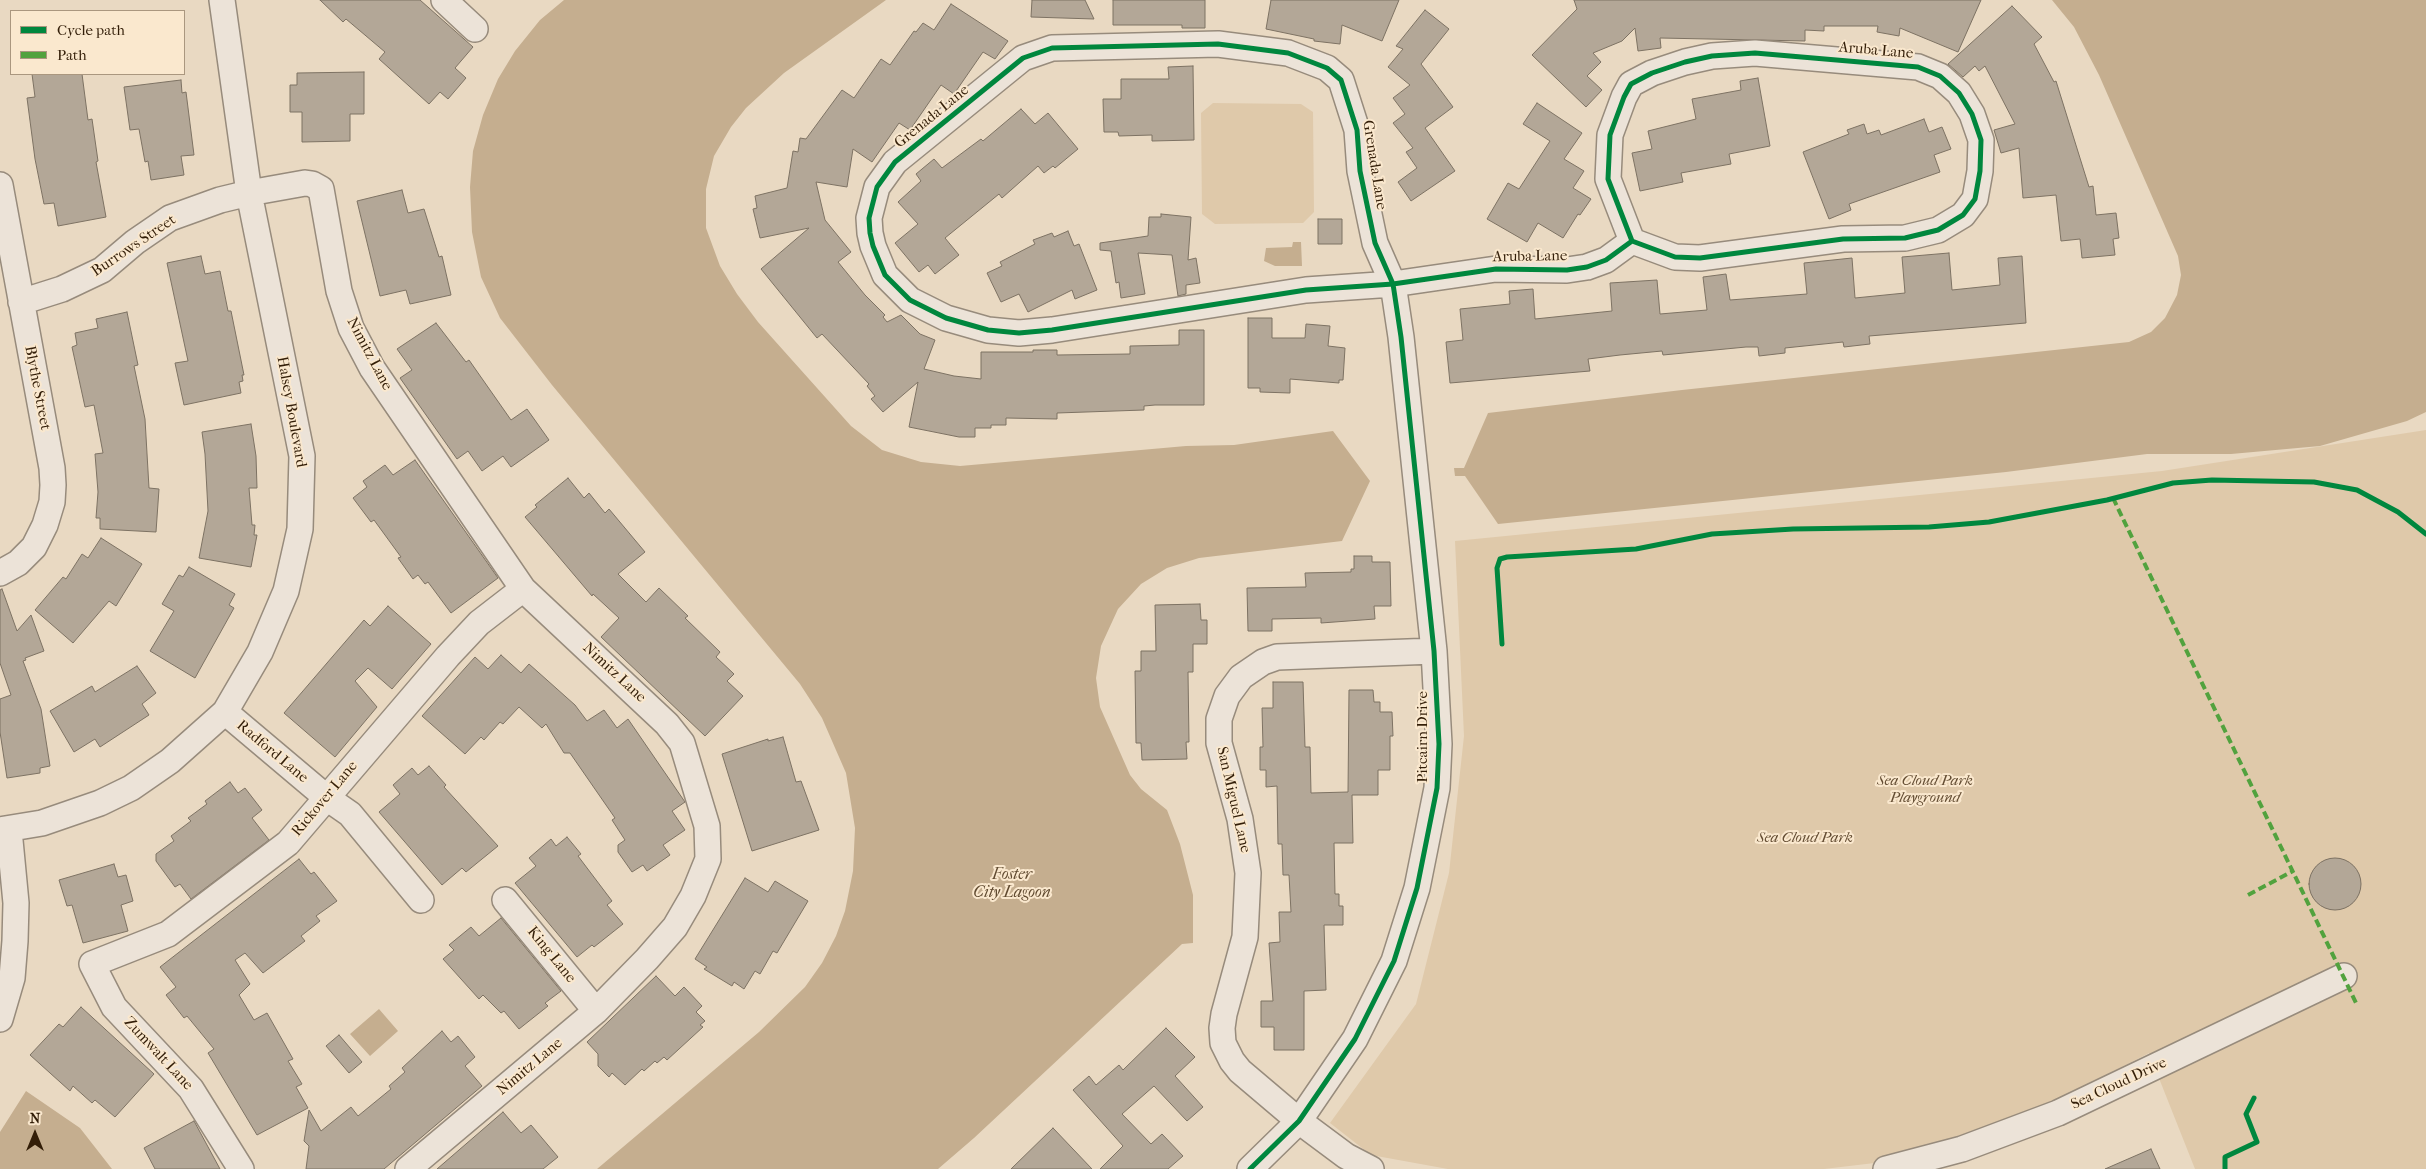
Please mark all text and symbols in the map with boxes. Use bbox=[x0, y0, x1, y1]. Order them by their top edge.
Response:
legend bbox=[10, 10, 185, 75]
text: Cycle path bbox=[57, 21, 125, 39]
street label: Aruba Lane bbox=[1838, 39, 1914, 63]
text: Path bbox=[57, 46, 87, 64]
street label: Grenada Lane bbox=[891, 82, 973, 152]
street label: Grenada Lane bbox=[1358, 119, 1390, 211]
street label: Burrows Street bbox=[88, 211, 180, 281]
street label: Aruba Lane bbox=[1493, 247, 1567, 267]
street label: Nimitz Lane bbox=[342, 315, 396, 393]
street label: Blythe Street bbox=[20, 344, 54, 432]
street label: Halsey Boulevard bbox=[272, 355, 310, 469]
street label: Nimitz Lane bbox=[579, 639, 649, 707]
street label: Pitcairn Drive bbox=[1414, 691, 1432, 783]
street label: Radford Lane bbox=[232, 717, 312, 787]
street label: San Miguel Lane bbox=[1212, 745, 1254, 855]
street label: Rickover Lane bbox=[288, 758, 362, 840]
park label: Sea Cloud Park Playground bbox=[1877, 772, 1973, 807]
park label: Sea Cloud Park bbox=[1757, 829, 1853, 847]
water label: Foster City Lagoon bbox=[973, 865, 1051, 903]
street label: King Lane bbox=[523, 923, 579, 987]
street label: Zumwalt Lane bbox=[120, 1014, 196, 1094]
street label: Nimitz Lane bbox=[494, 1034, 566, 1100]
street label: Sea Cloud Drive bbox=[2068, 1054, 2170, 1114]
north arrow bbox=[10, 1109, 60, 1159]
text: N bbox=[30, 1110, 40, 1127]

